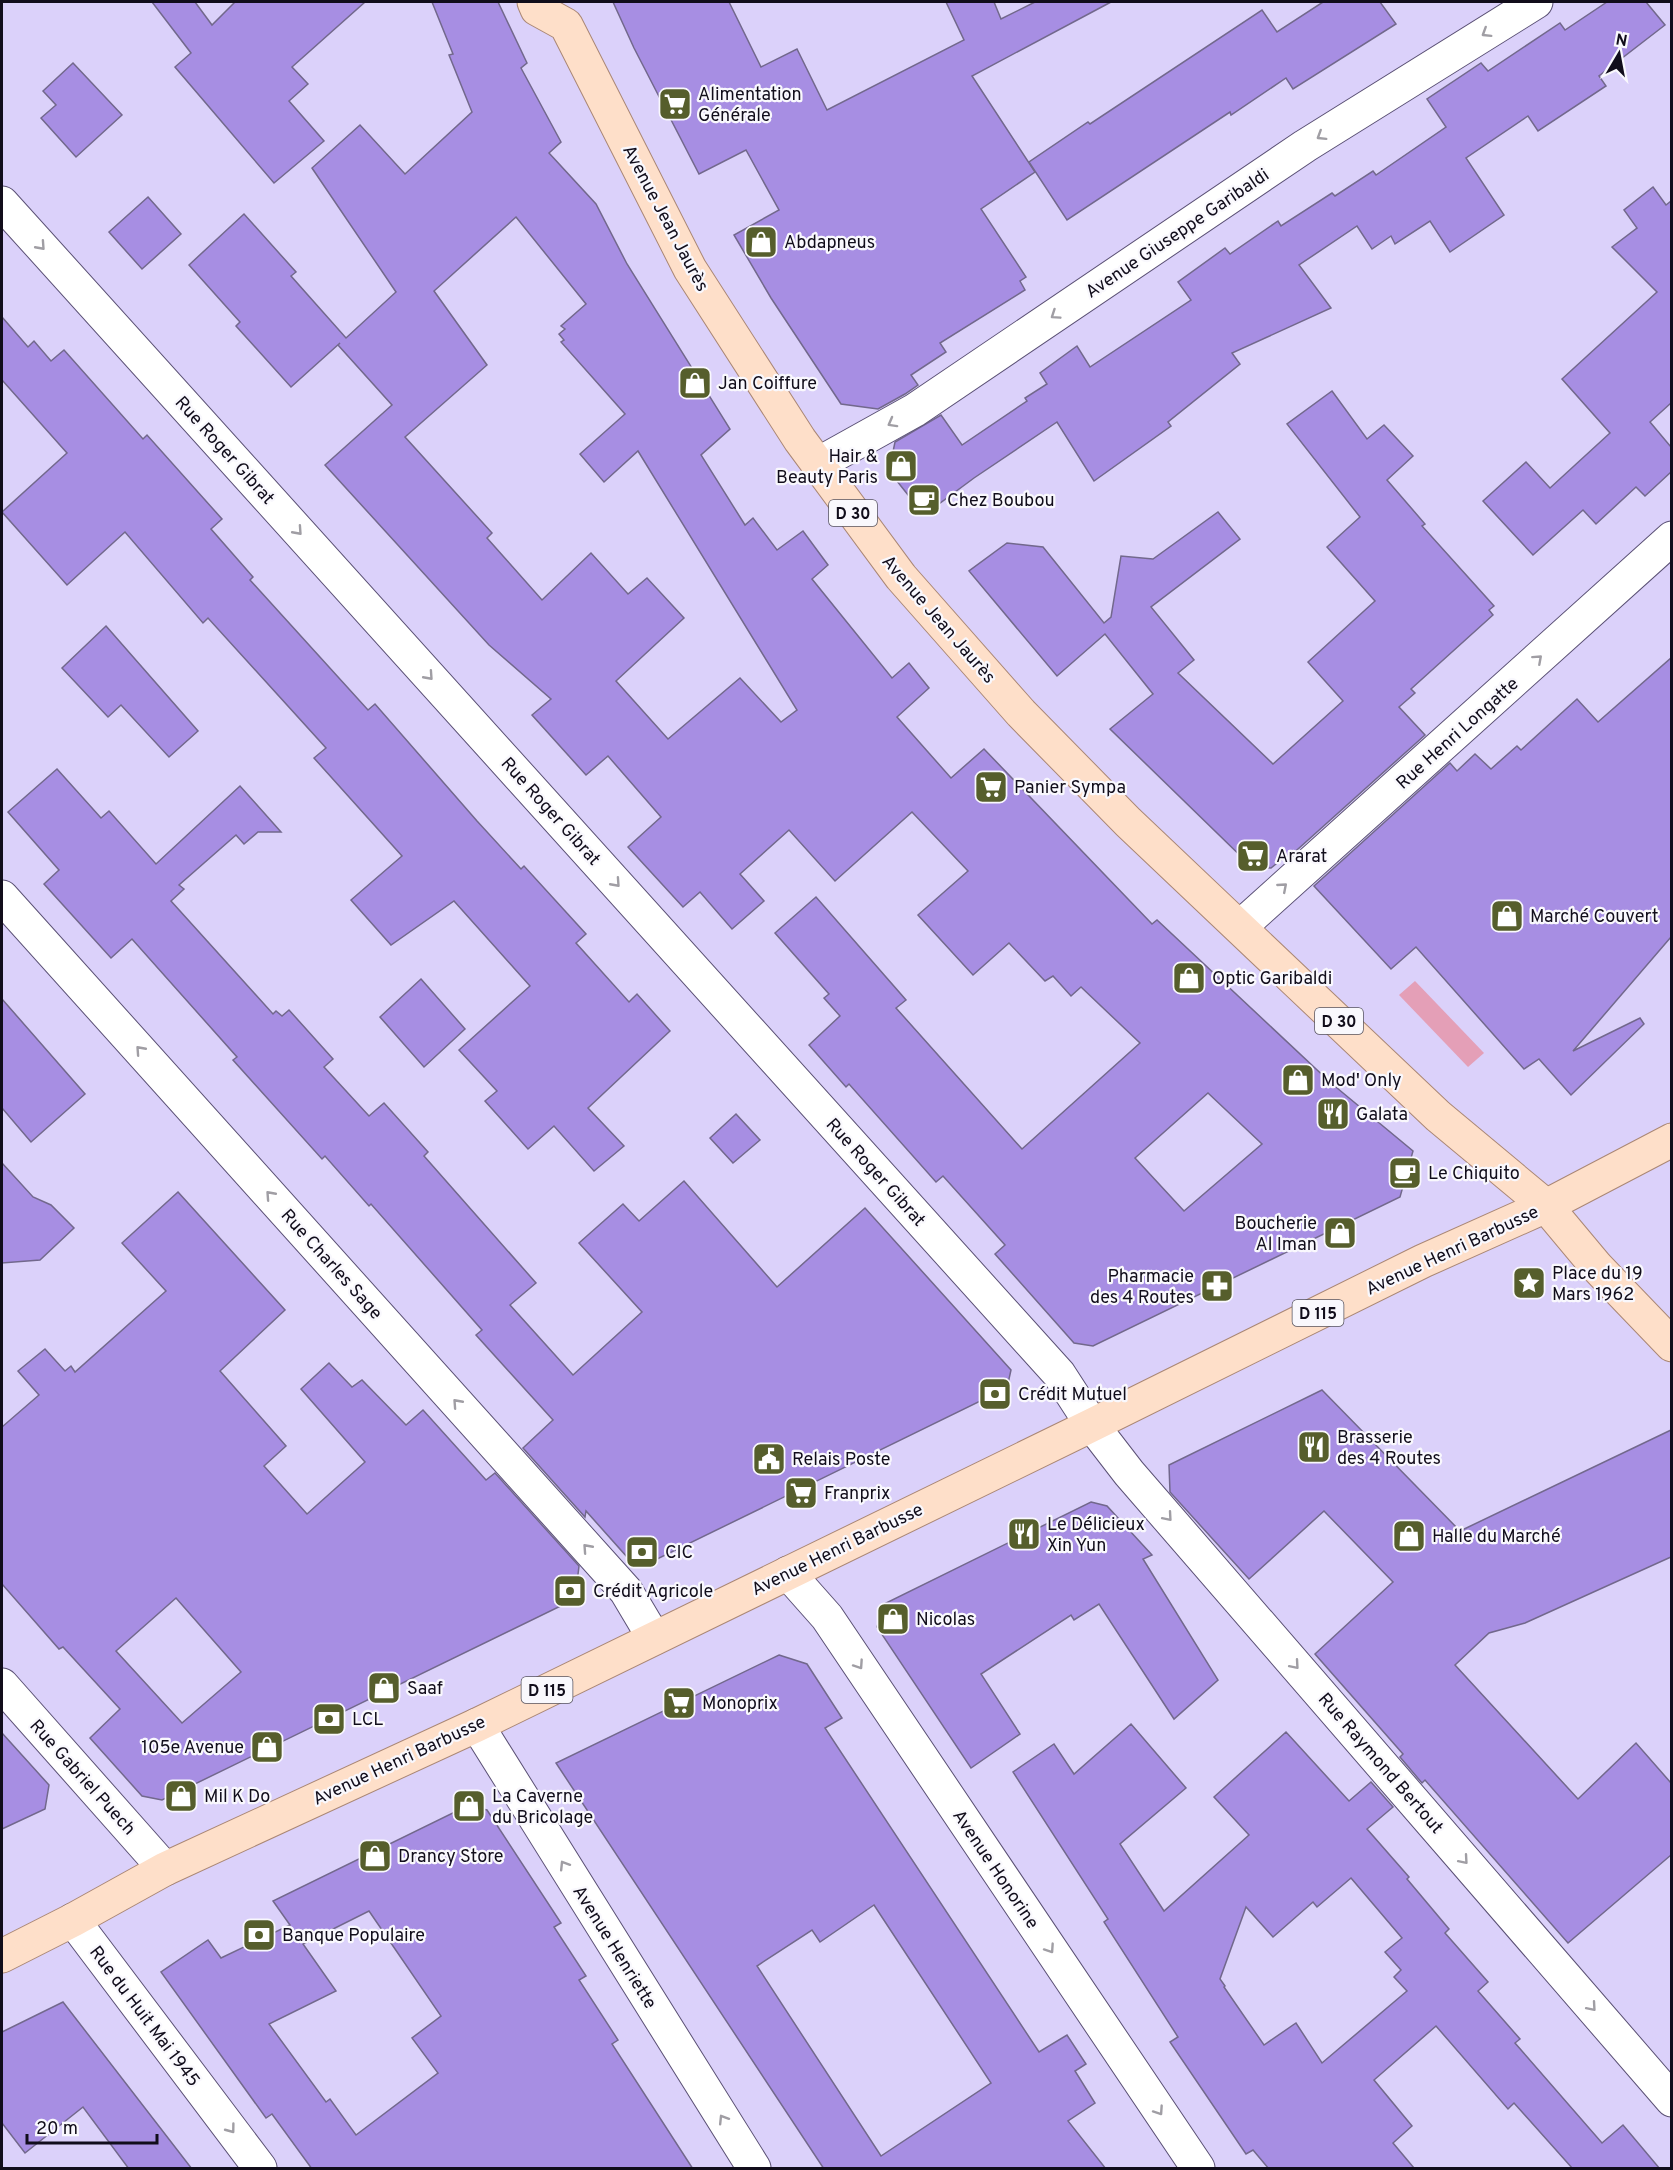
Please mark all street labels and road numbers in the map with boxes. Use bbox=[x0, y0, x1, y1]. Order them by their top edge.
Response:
street label: Avenue Jean Jaurès bbox=[616, 142, 713, 296]
street label: Avenue Giuseppe Garibaldi bbox=[1082, 164, 1274, 304]
street label: Rue Roger Gibrat bbox=[169, 392, 279, 510]
road number: D 30 bbox=[829, 500, 877, 526]
street label: Avenue Jean Jaurès bbox=[876, 551, 1000, 689]
street label: Rue Henri Longatte bbox=[1392, 673, 1524, 795]
street label: Rue Roger Gibrat bbox=[495, 753, 605, 871]
road number: D 30 bbox=[1315, 1008, 1363, 1034]
street label: Rue Roger Gibrat bbox=[820, 1114, 930, 1232]
street label: Avenue Henri Barbusse bbox=[1362, 1201, 1543, 1302]
street label: Rue Charles Sage bbox=[275, 1205, 387, 1325]
road number: D 115 bbox=[1292, 1300, 1344, 1326]
street label: Avenue Henri Barbusse bbox=[748, 1499, 927, 1602]
road number: D 115 bbox=[522, 1677, 572, 1703]
street label: Rue Raymond Bertout bbox=[1312, 1689, 1447, 1839]
street label: Avenue Henri Barbusse bbox=[309, 1711, 490, 1812]
street label: Rue Gabriel Puech bbox=[24, 1715, 140, 1841]
street label: Avenue Honorine bbox=[946, 1806, 1043, 1934]
street label: Avenue Henriette bbox=[567, 1882, 661, 2014]
street label: Rue du Huit Mai 1945 bbox=[83, 1942, 204, 2092]

